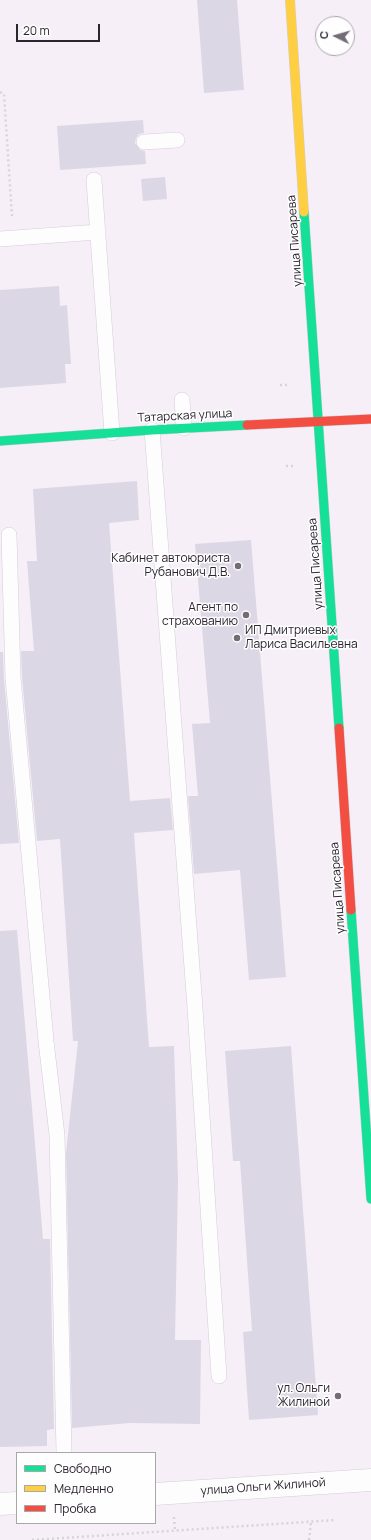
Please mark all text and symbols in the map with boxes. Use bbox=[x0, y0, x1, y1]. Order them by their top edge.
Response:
scale bar bbox=[18, 16, 102, 42]
north arrow bbox=[315, 16, 355, 56]
text: 20 m bbox=[23, 22, 50, 39]
text: С bbox=[316, 30, 331, 40]
street label: улица Писарева bbox=[285, 195, 305, 287]
street label: Татарская улица bbox=[137, 406, 233, 426]
street label: улица Писарева bbox=[306, 518, 326, 610]
place label: Кабинет автоюриста Рубанович Д.В. bbox=[111, 552, 230, 580]
marker: Кабинет автоюриста Рубанович Д.В. bbox=[233, 561, 243, 571]
place label: Агент по страхованию bbox=[162, 601, 238, 629]
marker: Агент по страхованию bbox=[241, 610, 251, 620]
place label: ИП Дмитриевых Лариса Васильевна bbox=[245, 624, 358, 652]
marker: ИП Дмитриевых Лариса Васильевна bbox=[232, 633, 242, 643]
street label: улица Писарева bbox=[328, 842, 348, 934]
place label: ул. Ольги Жилиной bbox=[277, 1382, 330, 1410]
marker: ул. Ольги Жилиной bbox=[333, 1391, 343, 1401]
legend bbox=[16, 1452, 156, 1524]
text: Свободно bbox=[54, 1460, 112, 1477]
street label: улица Ольги Жилиной bbox=[200, 1475, 326, 1499]
text: Медленно bbox=[54, 1480, 114, 1497]
text: Пробка bbox=[54, 1500, 96, 1517]

